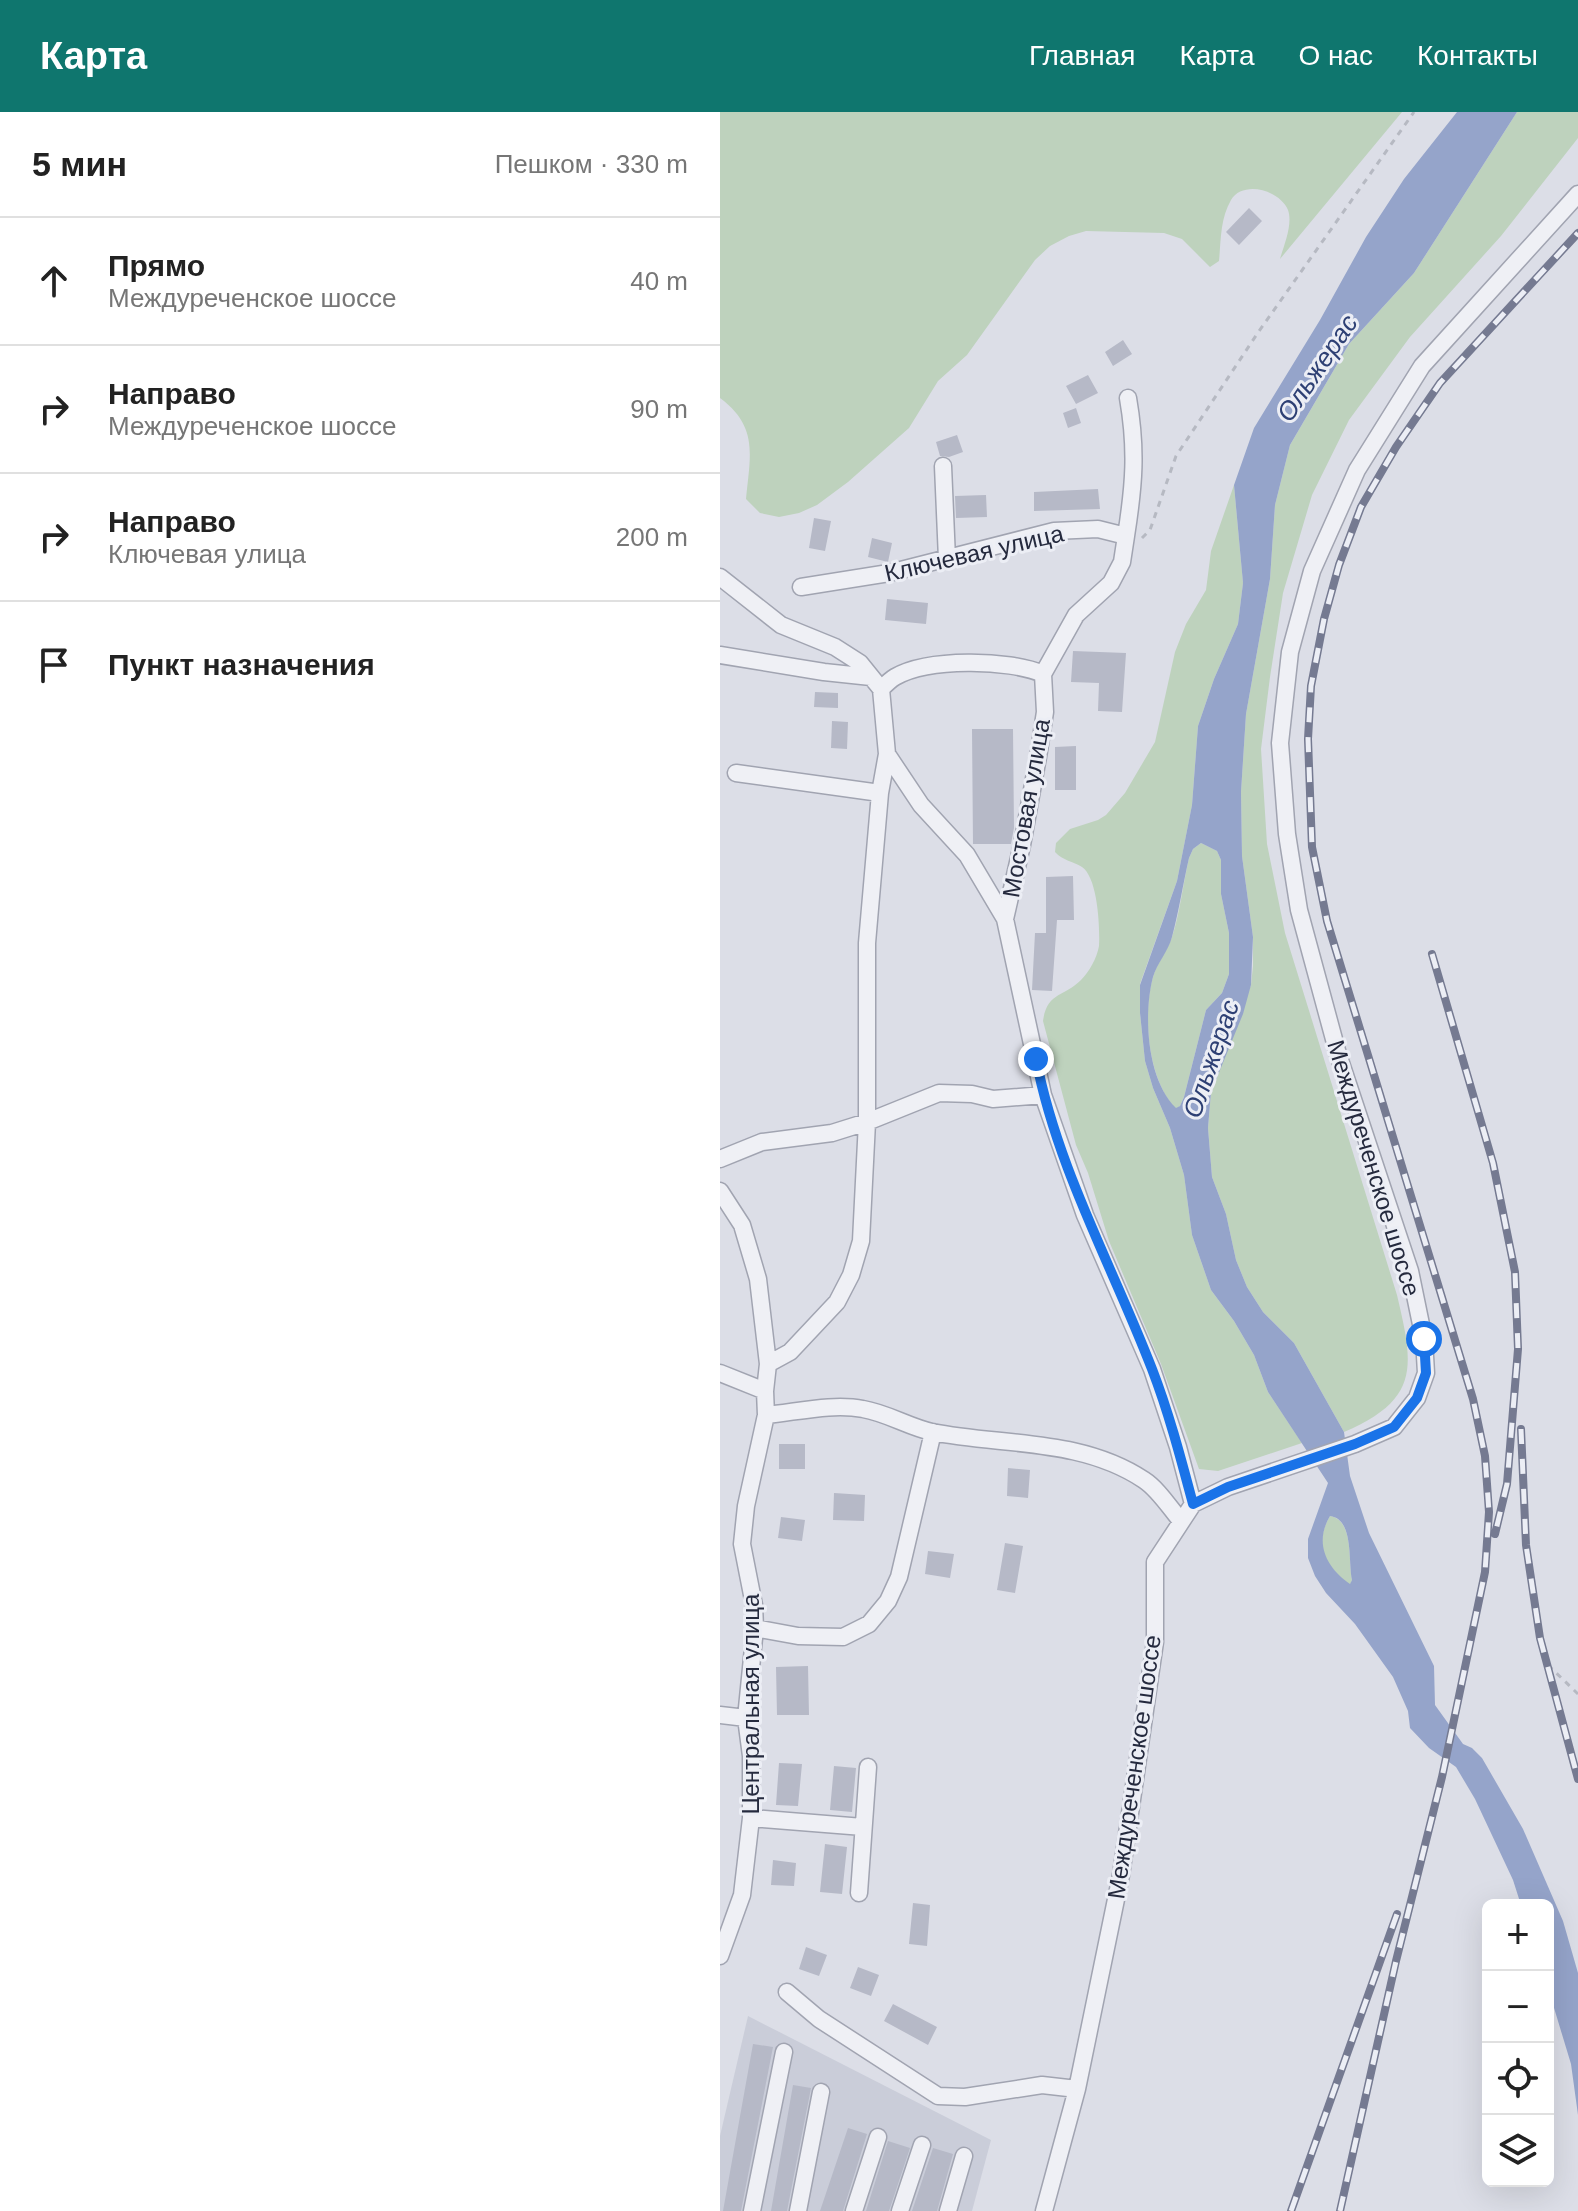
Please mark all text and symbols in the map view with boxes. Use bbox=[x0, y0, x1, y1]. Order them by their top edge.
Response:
text: Карта bbox=[40, 35, 147, 77]
text: Главная bbox=[1029, 40, 1136, 71]
text: Карта bbox=[1180, 40, 1254, 71]
text: О нас bbox=[1298, 40, 1373, 71]
text: Контакты bbox=[1417, 40, 1538, 71]
text: 5 мин bbox=[32, 145, 127, 183]
text: Пешком · 330 m bbox=[495, 149, 688, 179]
text: Прямо bbox=[108, 249, 205, 282]
icon: ahead bbox=[32, 259, 76, 303]
text: 40 m bbox=[630, 266, 688, 296]
text: Междуреченское шоссе bbox=[108, 283, 396, 313]
water label: Ольжерас bbox=[1270, 309, 1364, 427]
text: Направо bbox=[108, 377, 236, 410]
icon: right bbox=[32, 387, 76, 431]
text: 90 m bbox=[630, 394, 688, 424]
text: Междуреченское шоссе bbox=[108, 411, 396, 441]
text: Направо bbox=[108, 505, 236, 538]
icon: right bbox=[32, 515, 76, 559]
street label: Ключевая улица bbox=[882, 519, 1067, 587]
text: 200 m bbox=[616, 522, 688, 552]
text: Ключевая улица bbox=[108, 539, 306, 569]
icon: arrive bbox=[32, 643, 76, 687]
text: Пункт назначения bbox=[108, 648, 375, 681]
street label: Мостовая улица bbox=[997, 716, 1055, 900]
water label: Ольжерас bbox=[1177, 996, 1245, 1122]
street label: Междуреченское шоссе bbox=[1322, 1037, 1426, 1299]
route end bbox=[1018, 1041, 1054, 1077]
route start bbox=[1406, 1321, 1442, 1357]
street label: Центральная улица bbox=[737, 1593, 764, 1814]
street label: Междуреченское шоссе bbox=[1102, 1633, 1166, 1901]
map controls bbox=[1482, 1899, 1554, 2187]
button: + bbox=[1482, 1899, 1554, 1971]
button: − bbox=[1482, 1971, 1554, 2043]
button: locate bbox=[1482, 2043, 1554, 2115]
button: layers bbox=[1482, 2115, 1554, 2187]

